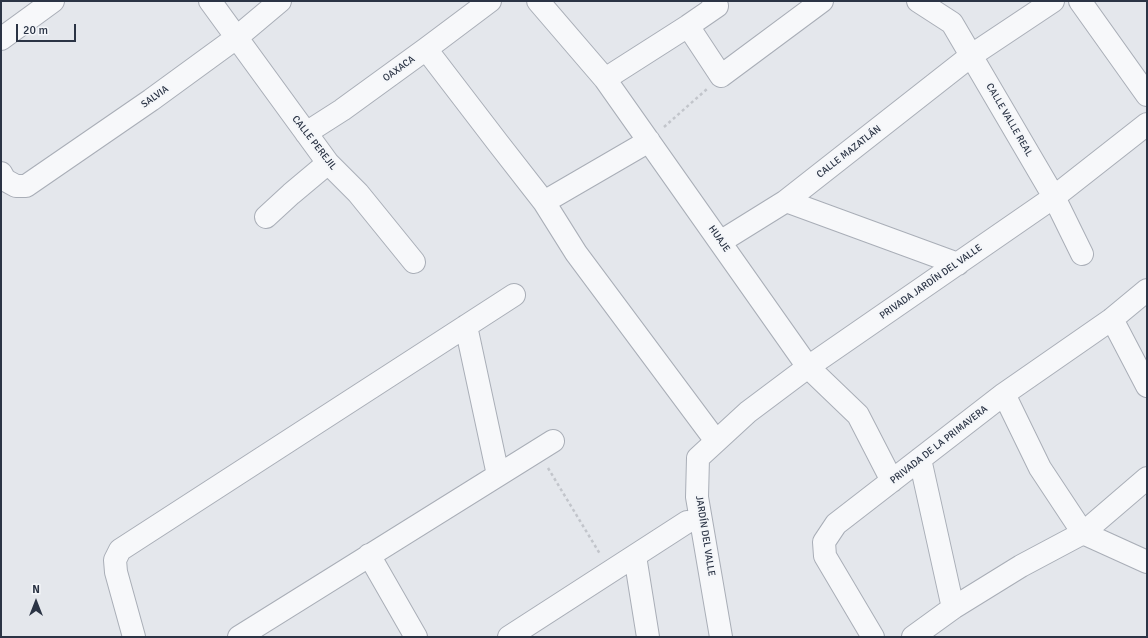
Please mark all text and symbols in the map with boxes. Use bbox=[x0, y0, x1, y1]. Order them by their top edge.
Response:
scale bar bbox=[18, 16, 78, 42]
text: 20 m bbox=[23, 23, 48, 38]
street label: OAXACA bbox=[381, 53, 417, 85]
street label: CALLE VALLE REAL bbox=[983, 81, 1035, 159]
street label: SALVIA bbox=[139, 83, 171, 111]
street label: CALLE PEREJIL bbox=[289, 113, 339, 173]
street label: CALLE MAZATLÁN bbox=[814, 123, 884, 181]
street label: HUAJE bbox=[706, 223, 732, 255]
street label: PRIVADA JARDÍN DEL VALLE bbox=[878, 242, 984, 322]
street label: PRIVADA DE LA PRIMAVERA bbox=[888, 403, 990, 487]
street label: JARDÍN DEL VALLE bbox=[693, 495, 717, 577]
north arrow bbox=[16, 582, 56, 622]
text: N bbox=[32, 583, 40, 596]

